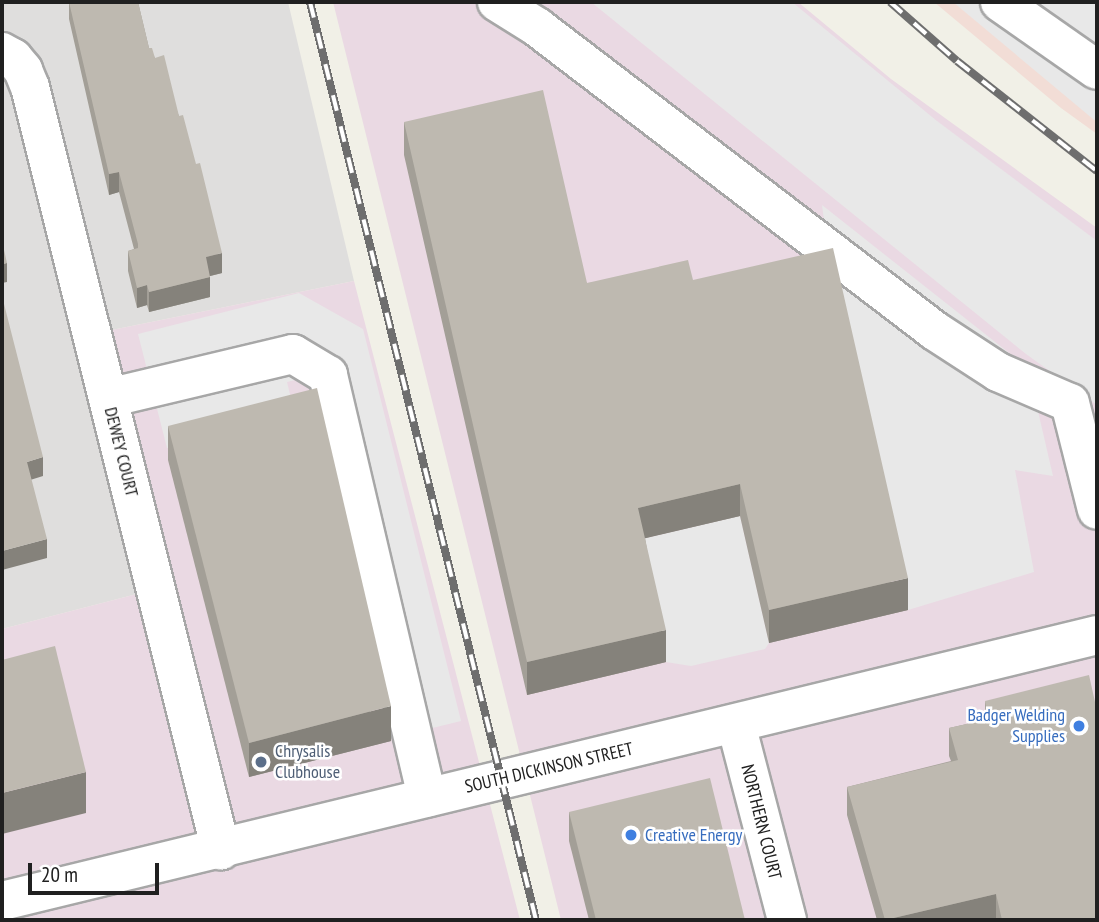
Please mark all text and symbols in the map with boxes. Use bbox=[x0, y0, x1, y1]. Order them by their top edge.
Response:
street label: DEWEY COURT bbox=[99, 405, 143, 499]
place label: Badger Welding Supplies bbox=[967, 705, 1065, 748]
marker: Badger Welding Supplies bbox=[1071, 718, 1087, 734]
street label: SOUTH DICKINSON STREET bbox=[463, 738, 635, 798]
place label: Chrysalis Clubhouse bbox=[275, 741, 340, 784]
marker: Chrysalis Clubhouse bbox=[253, 754, 269, 770]
street label: NORTHERN COURT bbox=[736, 762, 786, 882]
place label: Creative Energy bbox=[645, 824, 742, 846]
marker: Creative Energy bbox=[623, 827, 639, 843]
scale bar bbox=[32, 848, 163, 892]
text: 20 m bbox=[41, 861, 78, 888]

